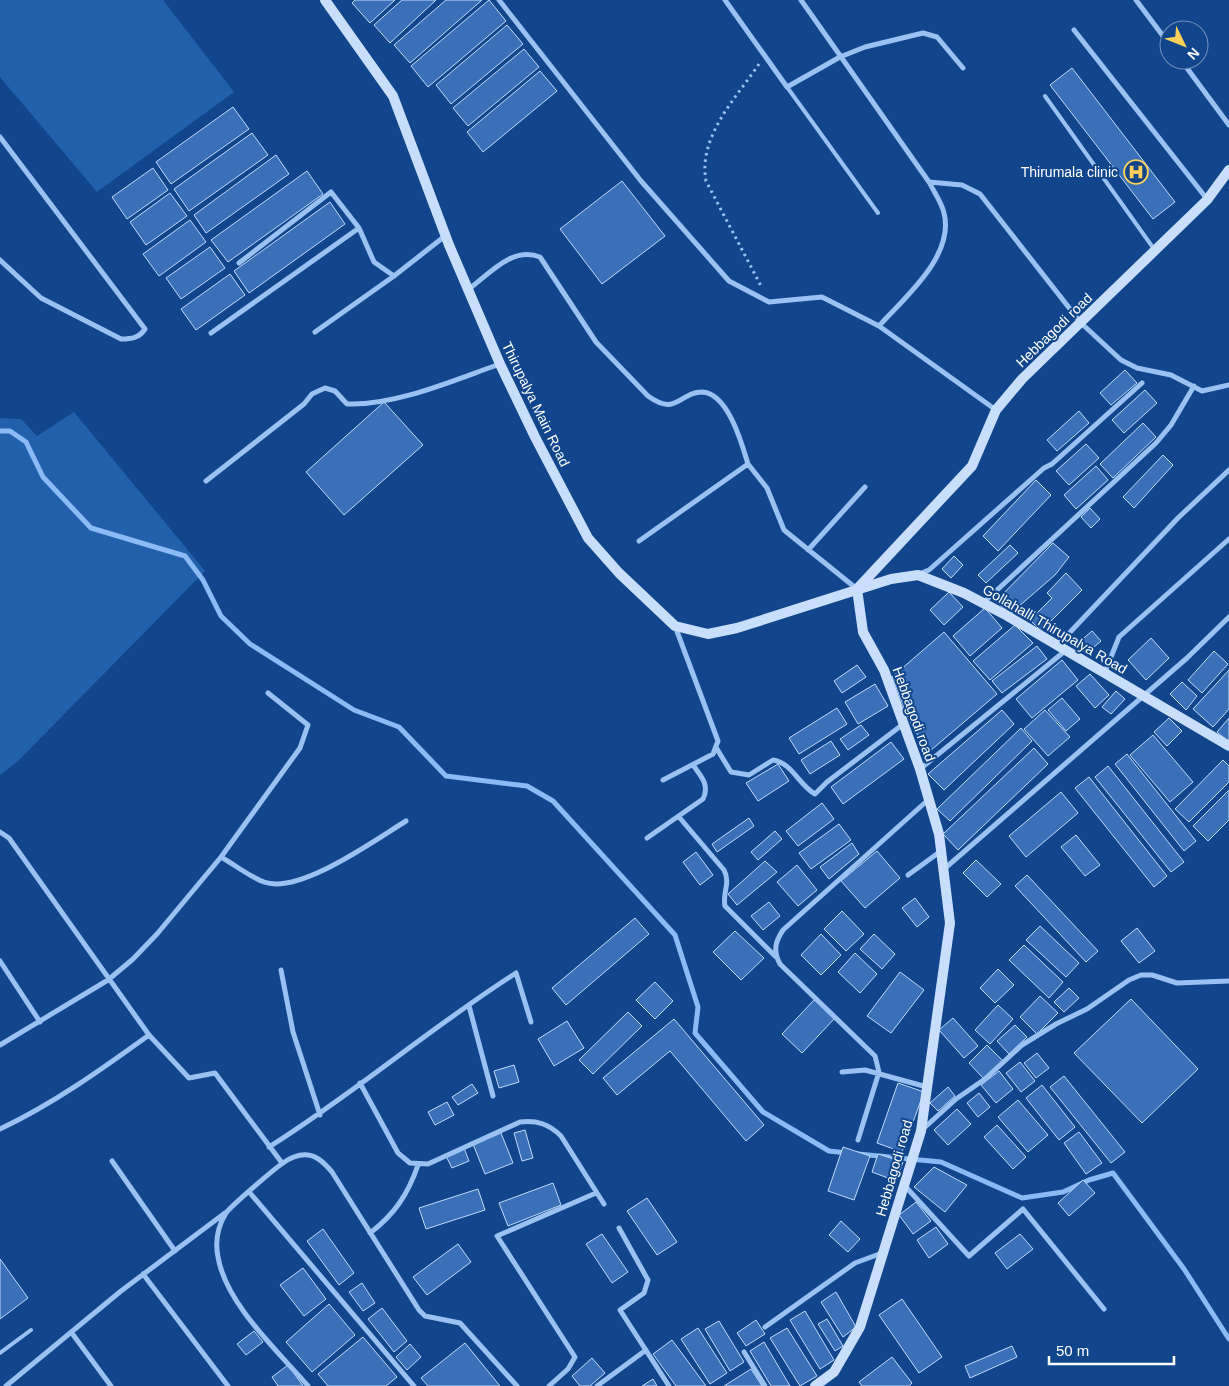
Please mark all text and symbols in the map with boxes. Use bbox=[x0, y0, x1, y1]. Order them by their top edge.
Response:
north arrow bbox=[1159, 20, 1209, 70]
text: N bbox=[1184, 45, 1203, 63]
hospital icon: Thirumala clinic bbox=[1123, 159, 1149, 185]
place label: Thirumala clinic bbox=[1021, 164, 1118, 180]
street label: Hebbagodi road bbox=[1013, 290, 1095, 370]
street label: Thirupalya Main Road bbox=[499, 339, 573, 469]
street label: Gollahalli Thirupalya Road bbox=[980, 581, 1130, 677]
street label: Hebbagodi road bbox=[889, 664, 939, 764]
street label: Hebbagodi road bbox=[873, 1118, 915, 1218]
scale bar bbox=[1049, 1334, 1174, 1366]
text: 50 m bbox=[1056, 1342, 1089, 1359]

